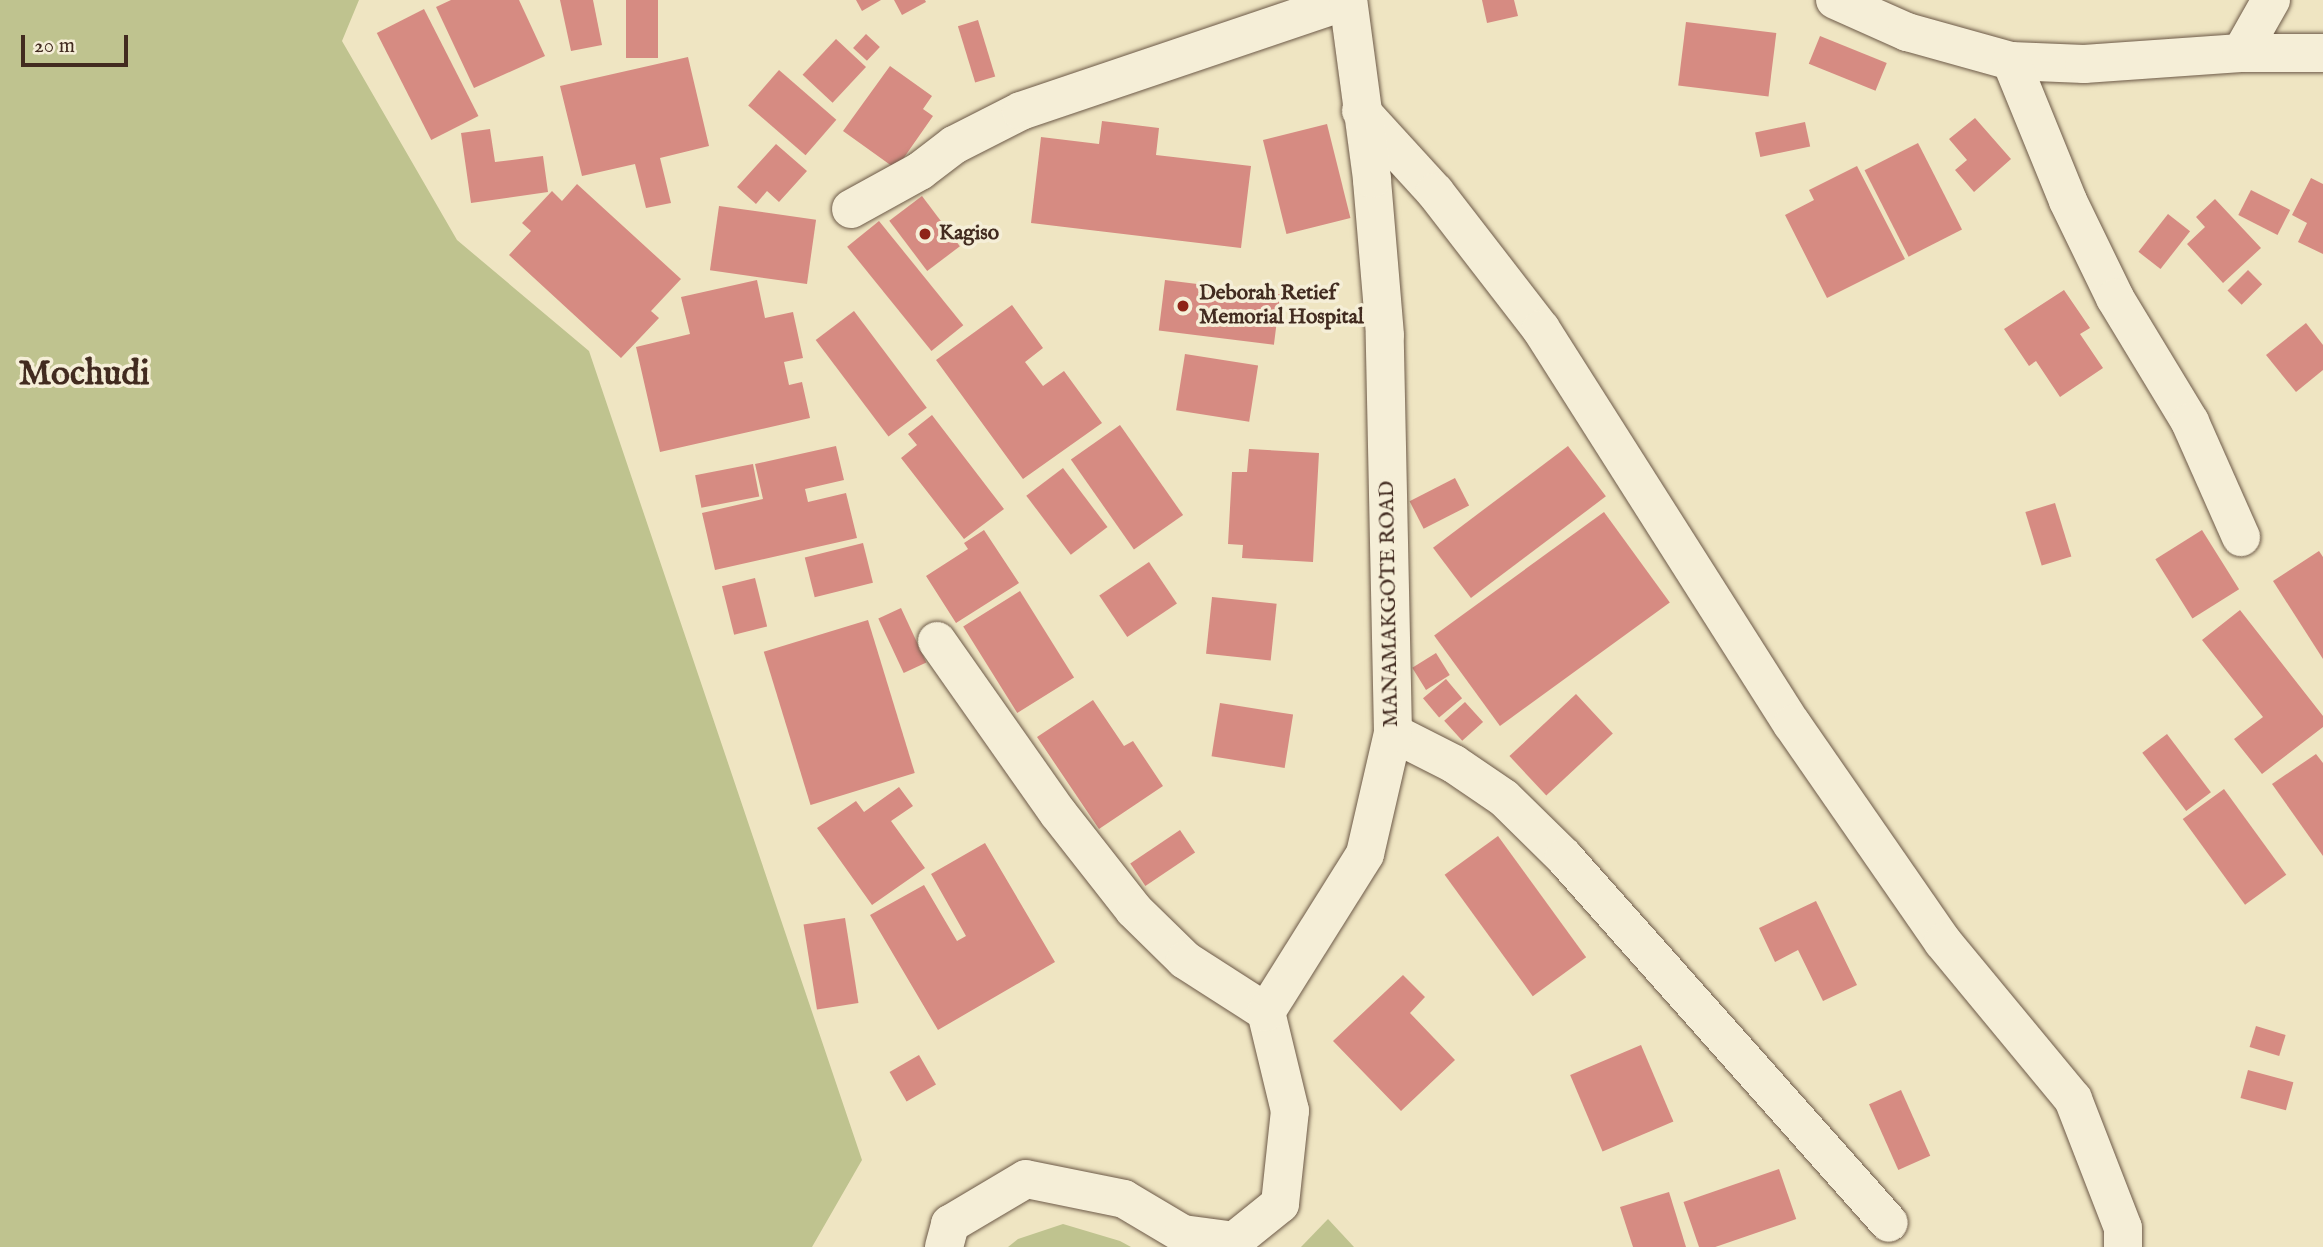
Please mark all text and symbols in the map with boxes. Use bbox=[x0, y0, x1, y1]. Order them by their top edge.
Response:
scale bar bbox=[24, 21, 131, 65]
text: 20 m bbox=[34, 33, 75, 60]
place label: Kagiso bbox=[939, 221, 999, 247]
marker: Kagiso bbox=[917, 226, 933, 242]
place label: Deborah Retief Memorial Hospital bbox=[1199, 281, 1364, 331]
marker: Deborah Retief Memorial Hospital bbox=[1173, 296, 1193, 316]
district label: Mochudi bbox=[18, 354, 150, 396]
street label: MANAMAKGOTE ROAD bbox=[1375, 481, 1405, 727]

